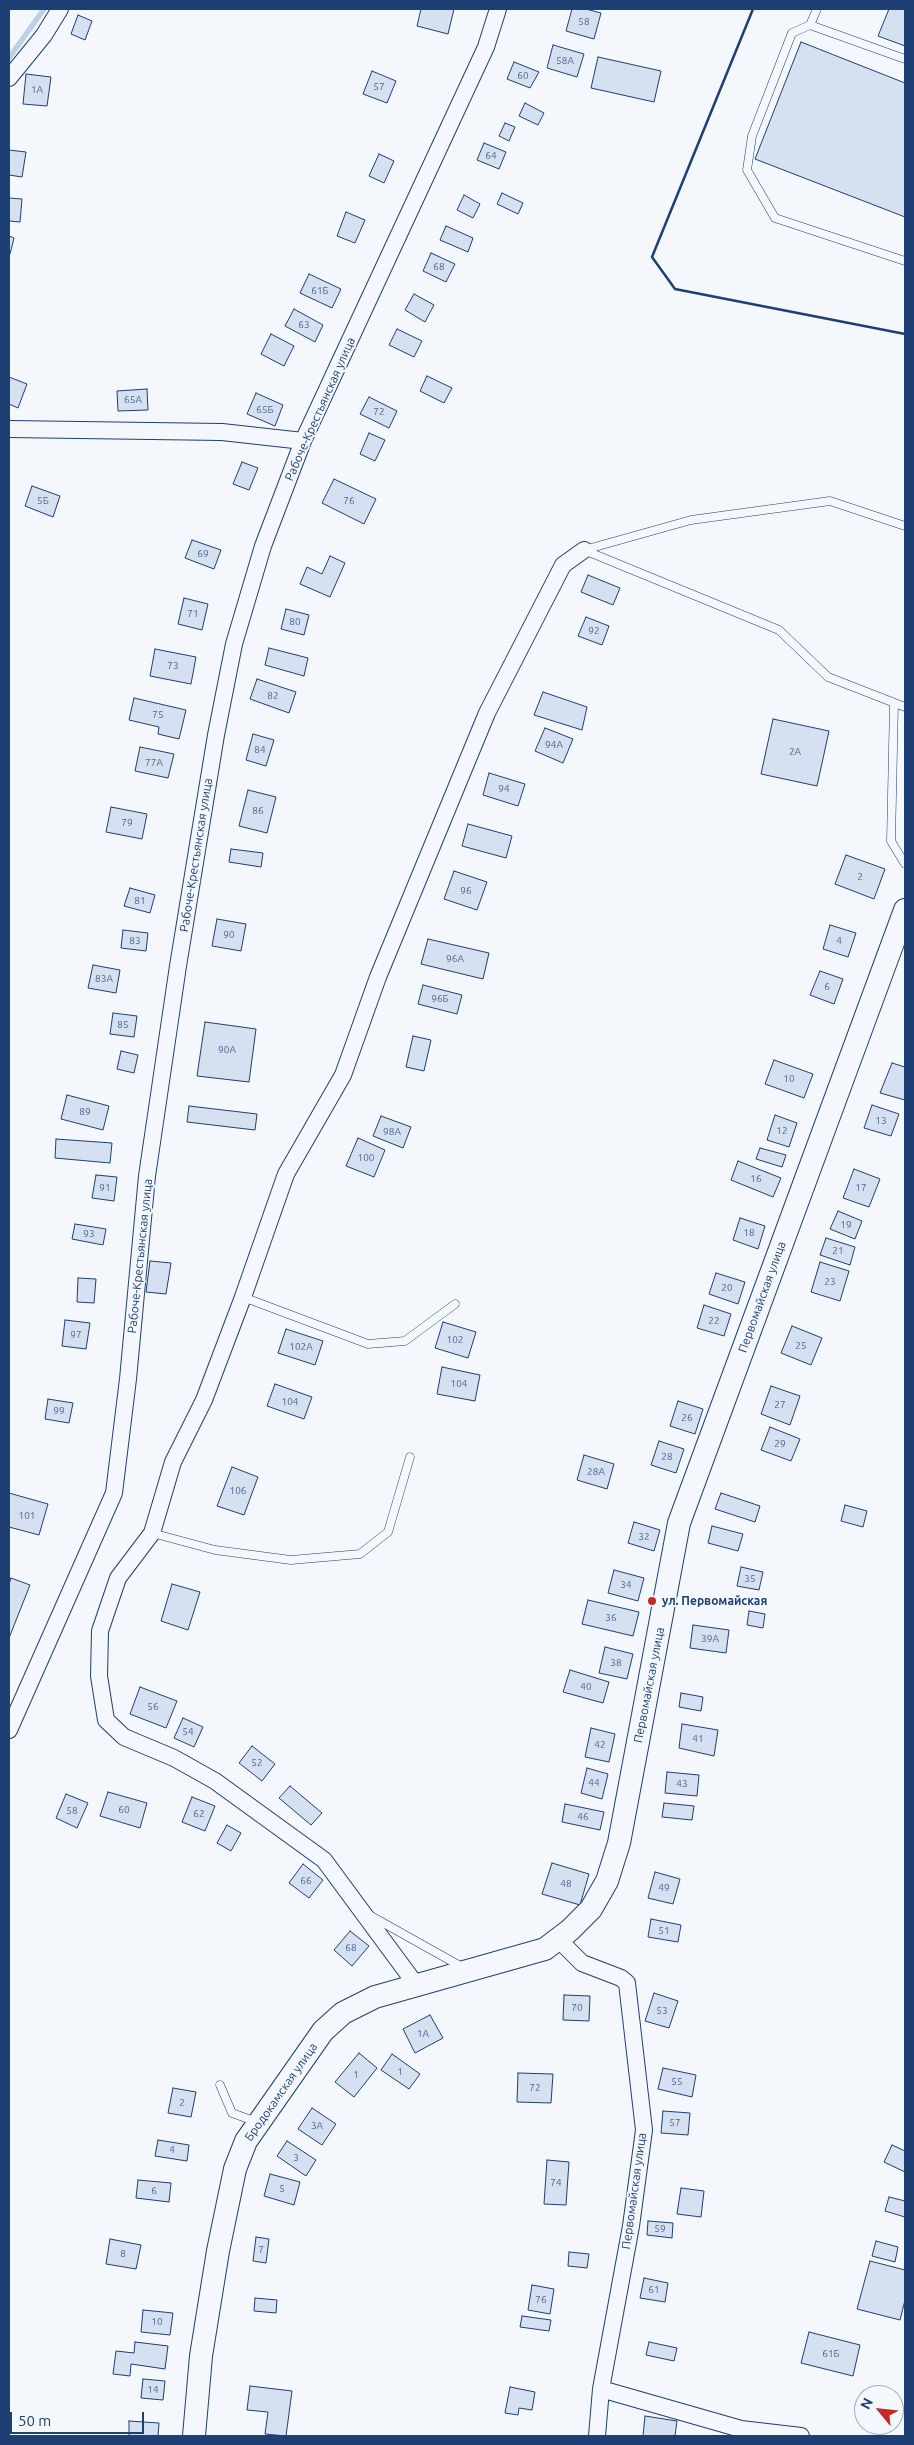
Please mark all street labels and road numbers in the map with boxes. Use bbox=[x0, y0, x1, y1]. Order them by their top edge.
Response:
street label: Рабоче-Крестьянская улица bbox=[282, 335, 358, 483]
street label: Рабоче-Крестьянская улица bbox=[177, 777, 215, 933]
street label: Рабоче-Крестьянская улица bbox=[125, 1178, 155, 1334]
street label: Первомайская улица bbox=[735, 1239, 789, 1355]
street label: Первомайская улица bbox=[631, 1626, 667, 1744]
street label: Бродокамская улица bbox=[242, 2040, 320, 2144]
street label: Первомайская улица bbox=[619, 2132, 649, 2250]

